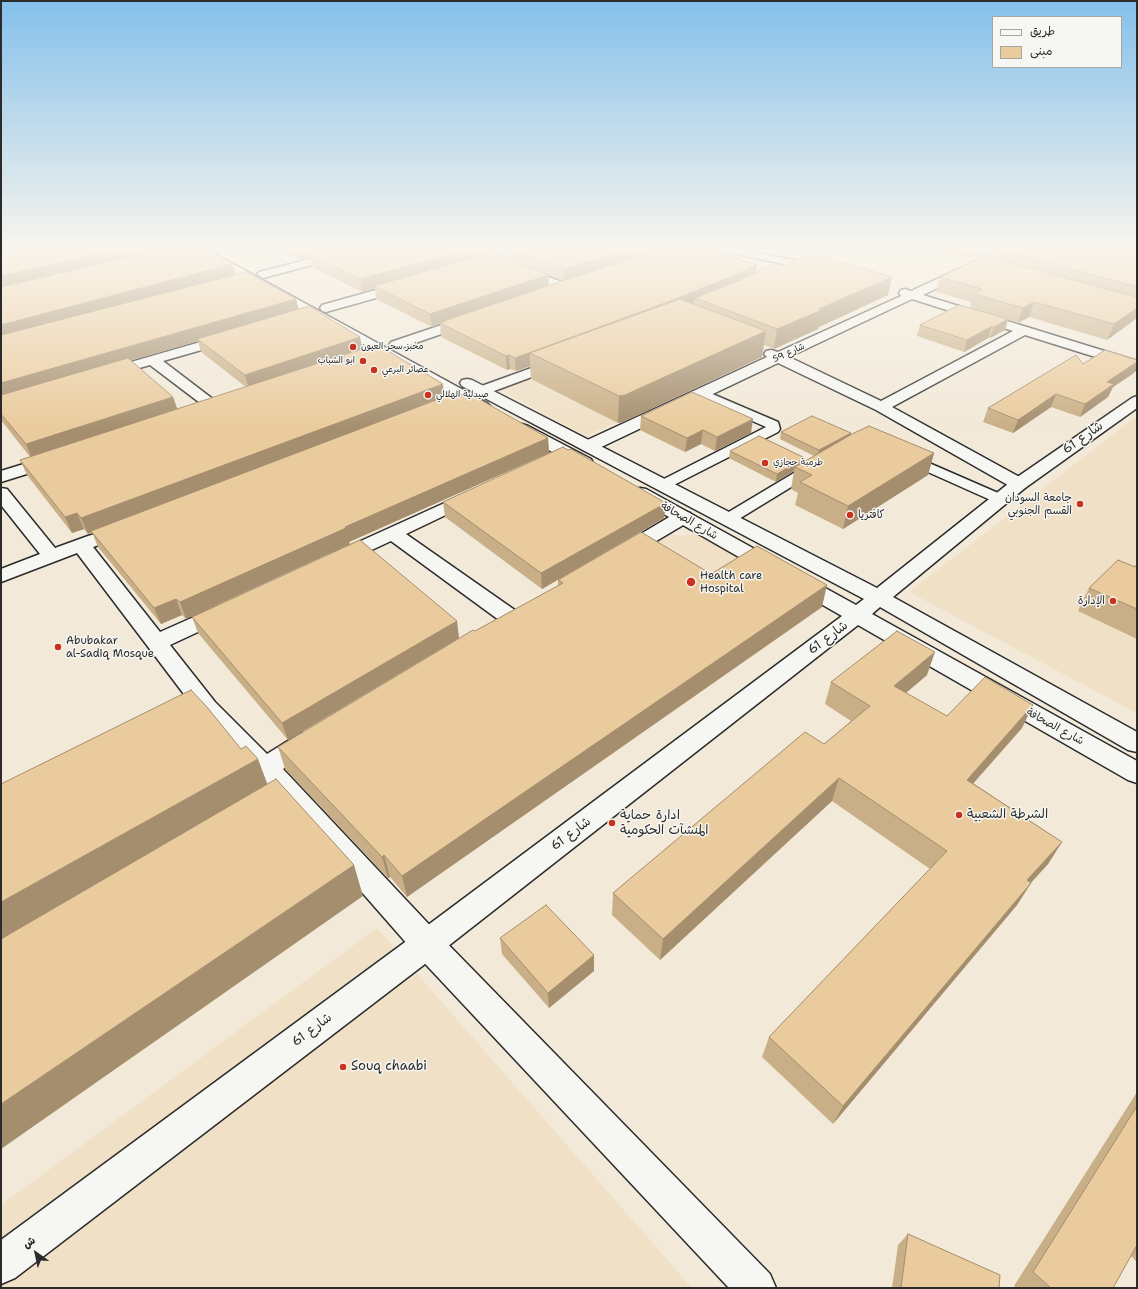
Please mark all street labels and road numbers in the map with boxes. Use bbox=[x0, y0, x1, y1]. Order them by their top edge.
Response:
street label: شارع 59 bbox=[771, 341, 807, 365]
street label: شارع 61 bbox=[1060, 418, 1106, 458]
street label: شارع الصحافة bbox=[658, 499, 720, 543]
street label: شارع 61 bbox=[805, 618, 851, 658]
street label: شارع الصحافة bbox=[1024, 706, 1086, 748]
street label: شارع 61 bbox=[548, 814, 594, 854]
street label: شارع 61 bbox=[289, 1010, 335, 1050]

